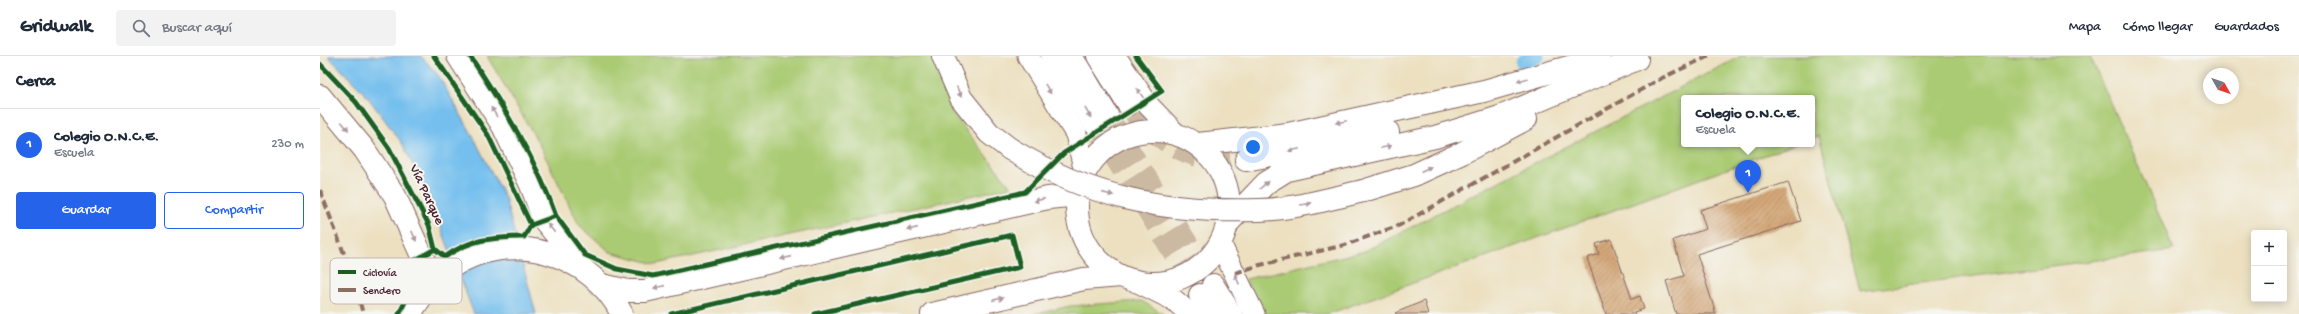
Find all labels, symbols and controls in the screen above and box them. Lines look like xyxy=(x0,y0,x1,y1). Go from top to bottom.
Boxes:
search box xyxy=(116,10,396,46)
text: Gridwalk xyxy=(20,16,92,39)
icon: search xyxy=(130,17,152,39)
text: Buscar aquí xyxy=(162,19,232,37)
text: Mapa xyxy=(2069,19,2101,36)
text: Cómo llegar xyxy=(2123,19,2192,36)
text: Guardados xyxy=(2214,19,2279,36)
north arrow xyxy=(2203,68,2239,104)
text: Cerca xyxy=(16,72,55,92)
one-way arrow xyxy=(1516,77,1528,83)
one-way arrow xyxy=(1044,84,1052,94)
one-way arrow xyxy=(956,86,962,97)
one-way arrow xyxy=(1136,88,1144,98)
popup xyxy=(1681,95,1815,147)
text: Colegio O.N.C.E. xyxy=(1695,105,1801,123)
one-way arrow xyxy=(490,107,498,117)
one-way arrow xyxy=(1084,107,1091,119)
one-way arrow xyxy=(341,120,350,131)
one-way arrow xyxy=(1335,120,1347,126)
text: Escuela xyxy=(1695,123,1736,138)
text: Colegio O.N.C.E. xyxy=(54,128,159,146)
text: 1 xyxy=(26,137,32,152)
text: 230 m xyxy=(271,137,304,152)
your location xyxy=(1243,137,1263,157)
one-way arrow xyxy=(1380,143,1392,149)
text: Escuela xyxy=(54,146,94,161)
one-way arrow xyxy=(1288,147,1300,153)
pin: 1 xyxy=(1735,160,1761,193)
street label: Vía Parque xyxy=(404,161,448,229)
one-way arrow xyxy=(1420,166,1432,172)
one-way arrow xyxy=(1259,181,1269,190)
button: Guardar xyxy=(16,192,156,229)
button: Compartir xyxy=(164,192,304,229)
one-way arrow xyxy=(1102,192,1114,198)
one-way arrow xyxy=(1033,198,1045,204)
one-way arrow xyxy=(1300,201,1312,207)
one-way arrow xyxy=(547,223,555,234)
one-way arrow xyxy=(906,227,919,233)
one-way arrow xyxy=(411,230,417,241)
map controls xyxy=(2251,230,2287,302)
button: + xyxy=(2251,230,2287,266)
one-way arrow xyxy=(779,256,792,262)
legend xyxy=(330,258,462,304)
button: − xyxy=(2251,266,2287,302)
text: Ciclovía xyxy=(363,268,397,280)
one-way arrow xyxy=(1234,272,1240,284)
one-way arrow xyxy=(653,285,665,291)
text: Sendero xyxy=(363,286,401,298)
one-way arrow xyxy=(991,295,1004,301)

